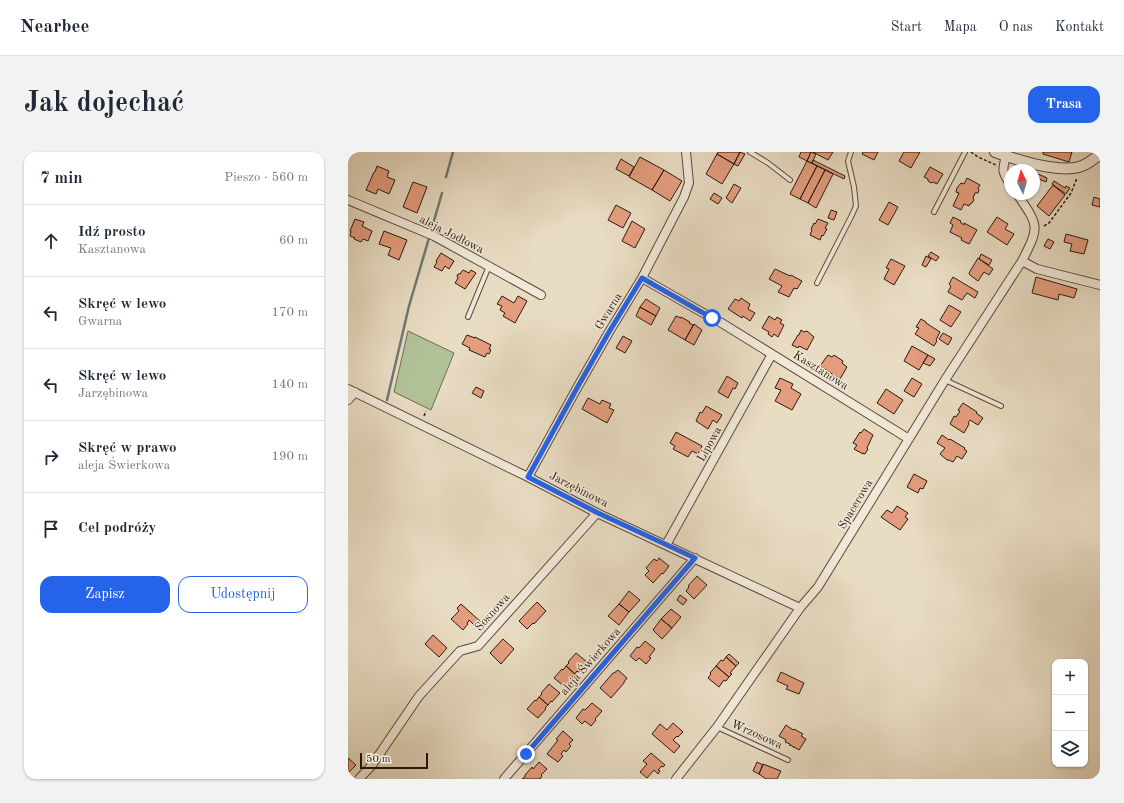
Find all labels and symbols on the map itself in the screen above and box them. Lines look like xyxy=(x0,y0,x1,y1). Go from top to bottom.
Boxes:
north arrow xyxy=(1004,164,1040,200)
street label: aleja Jodłowa xyxy=(417,214,486,256)
street label: Gwarna xyxy=(593,291,625,332)
route start xyxy=(703,309,721,327)
street label: Kasztanowa xyxy=(791,349,850,393)
street label: Lipowa xyxy=(695,425,724,464)
street label: Jarzębinowa xyxy=(547,470,610,510)
street label: Spacerowa xyxy=(836,477,875,532)
street label: Sosnowa xyxy=(473,592,513,634)
street label: aleja Świerkowa xyxy=(555,623,623,698)
street label: Wrzosowa xyxy=(729,718,784,752)
route end xyxy=(517,745,535,763)
scale bar xyxy=(360,751,428,770)

